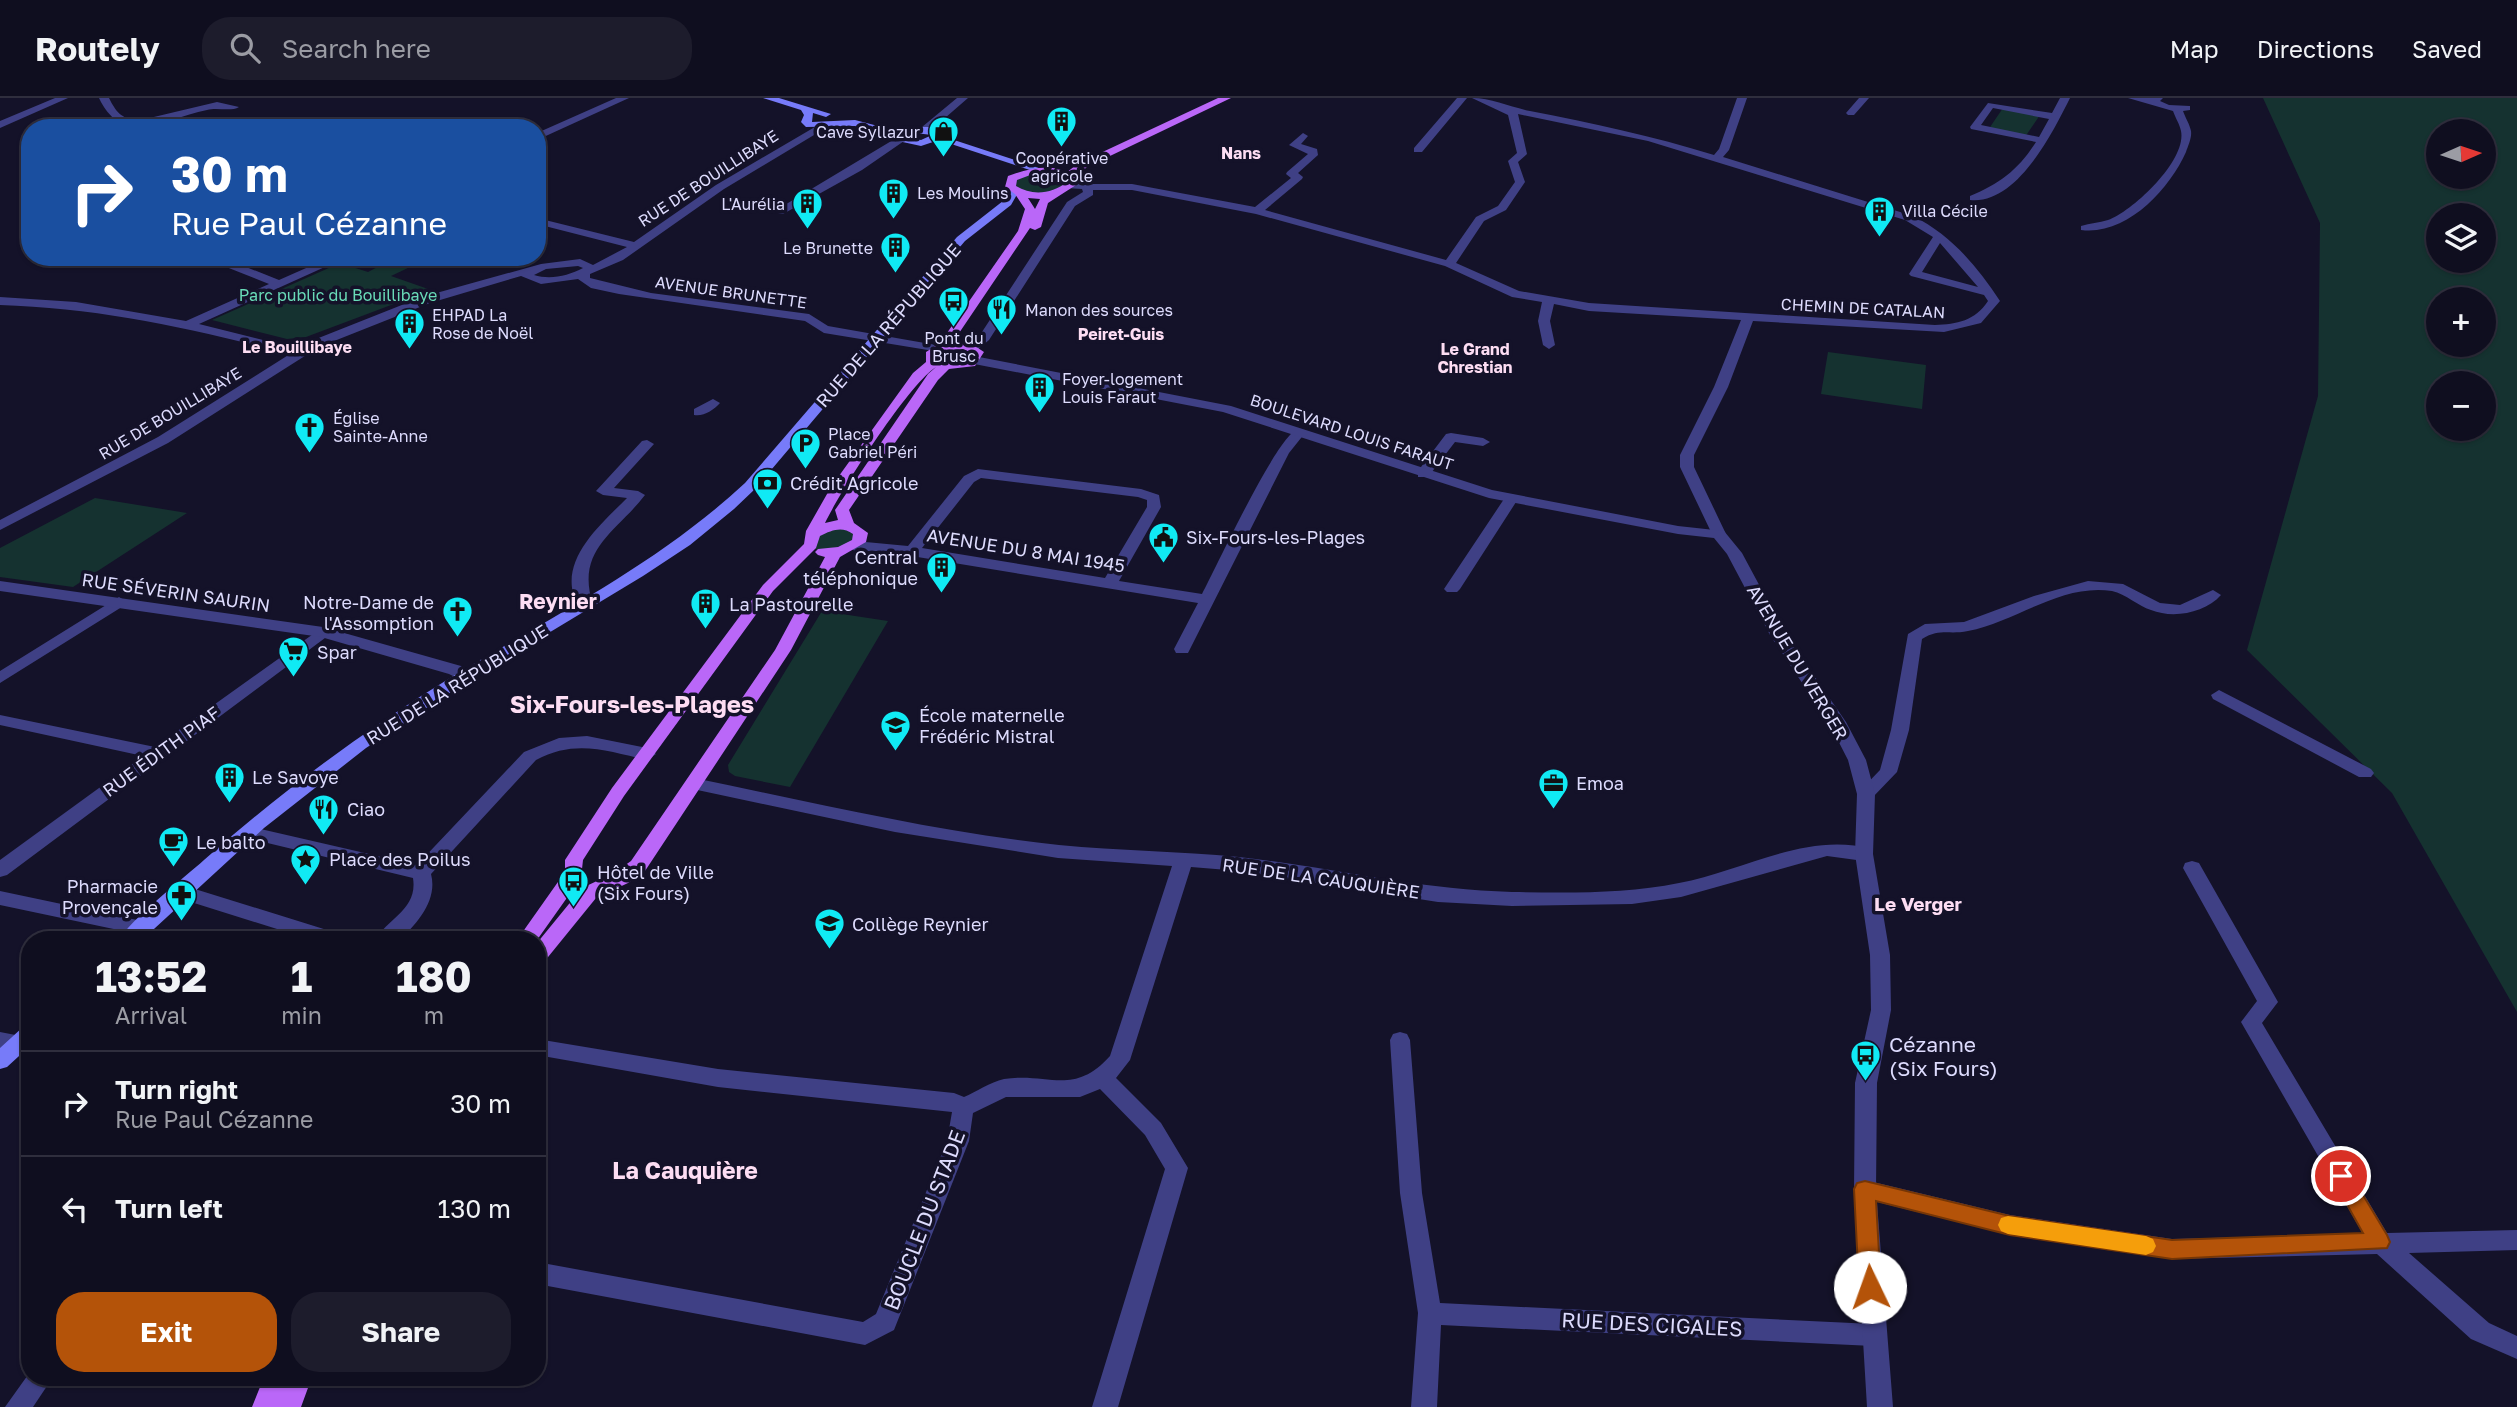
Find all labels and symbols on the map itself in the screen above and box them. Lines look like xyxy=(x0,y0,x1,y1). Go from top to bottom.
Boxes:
building icon: Coopérative agricole xyxy=(1045,104,1079,148)
shop icon: Cave Syllazur xyxy=(926,115,960,159)
north arrow xyxy=(2426,119,2496,189)
place label: Cave Syllazur xyxy=(816,122,920,142)
street label: RUE DE BOUILLIBAYE xyxy=(634,125,782,231)
district label: Nans xyxy=(1221,143,1261,163)
place label: Coopérative agricole xyxy=(1016,148,1108,186)
building icon: Les Moulins xyxy=(877,176,911,220)
place label: Les Moulins xyxy=(917,183,1009,203)
building icon: L'Aurélia xyxy=(791,187,825,231)
place label: L'Aurélia xyxy=(721,194,785,214)
building icon: Villa Cécile xyxy=(1862,194,1896,238)
place label: Villa Cécile xyxy=(1902,201,1988,221)
building icon: Le Brunette xyxy=(879,231,913,275)
place label: Le Brunette xyxy=(783,238,873,258)
street label: RUE DE LA RÉPUBLIQUE xyxy=(811,239,965,411)
street label: AVENUE BRUNETTE xyxy=(654,271,808,313)
bus stop icon: Pont du Brusc xyxy=(937,284,971,328)
park label: Parc public du Bouillibaye xyxy=(239,285,437,305)
restaurant icon: Manon des sources xyxy=(985,293,1019,337)
street label: CHEMIN DE CATALAN xyxy=(1780,294,1946,322)
place label: Manon des sources xyxy=(1025,300,1173,320)
place label: EHPAD La Rose de Noël xyxy=(432,305,533,343)
building icon: EHPAD La Rose de Noël xyxy=(392,307,426,351)
district label: Peiret-Guis xyxy=(1078,324,1164,344)
place label: Pont du Brusc xyxy=(924,328,984,366)
district label: Le Bouillibaye xyxy=(242,337,352,357)
district label: Le Grand Chrestian xyxy=(1437,339,1513,377)
street label: RUE DE BOUILLIBAYE xyxy=(95,362,245,464)
place label: Foyer-logement Louis Faraut xyxy=(1062,369,1183,407)
building icon: Foyer-logement Louis Faraut xyxy=(1022,371,1056,415)
street label: BOULEVARD LOUIS FARAUT xyxy=(1248,390,1456,474)
place label: Église Sainte-Anne xyxy=(333,408,428,446)
church icon: Église Sainte-Anne xyxy=(293,410,327,454)
place label: Place Gabriel Péri xyxy=(828,424,917,462)
parking icon: Place Gabriel Péri xyxy=(788,426,822,470)
bank icon: Crédit Agricole xyxy=(750,466,784,510)
place label: Crédit Agricole xyxy=(790,472,919,494)
public building icon: Six-Fours-les-Plages xyxy=(1146,520,1180,564)
street label: AVENUE DU 8 MAI 1945 xyxy=(925,523,1127,577)
place label: Six-Fours-les-Plages xyxy=(1186,526,1365,548)
place label: Central téléphonique xyxy=(803,546,918,589)
building icon: Central téléphonique xyxy=(924,550,958,594)
street label: RUE SÉVERIN SAURIN xyxy=(80,568,272,616)
street label: AVENUE DU VERGER xyxy=(1743,580,1853,744)
building icon: La Pastourelle xyxy=(689,587,723,631)
district label: Reynier xyxy=(519,588,597,614)
place label: Notre-Dame de l'Assomption xyxy=(303,591,434,634)
place label: La Pastourelle xyxy=(729,593,853,615)
church icon: Notre-Dame de l'Assomption xyxy=(440,595,474,639)
street label: RUE DE LA RÉPUBLIQUE xyxy=(362,619,552,749)
supermarket icon: Spar xyxy=(277,635,311,679)
place label: Spar xyxy=(317,641,357,663)
district label: Six-Fours-les-Plages xyxy=(510,689,754,718)
street label: RUE ÉDITH PIAF xyxy=(98,701,224,801)
place label: École maternelle Frédéric Mistral xyxy=(919,704,1065,747)
school or university icon: École maternelle Frédéric Mistral xyxy=(879,708,913,752)
building icon: Le Savoye xyxy=(212,760,246,804)
place label: Le Savoye xyxy=(252,766,339,788)
office icon: Emoa xyxy=(1536,766,1570,810)
place label: Emoa xyxy=(1576,772,1624,794)
restaurant icon: Ciao xyxy=(307,792,341,836)
place label: Ciao xyxy=(347,798,385,820)
cafe icon: Le balto xyxy=(156,825,190,869)
place label: Le balto xyxy=(196,831,266,853)
place icon: Place des Poilus xyxy=(289,842,323,886)
place label: Place des Poilus xyxy=(329,848,470,870)
street label: RUE DE LA CAUQUIÈRE xyxy=(1221,853,1421,903)
place label: Hôtel de Ville (Six Fours) xyxy=(597,861,714,904)
bus stop icon: Hôtel de Ville (Six Fours) xyxy=(557,865,591,909)
place label: Pharmacie Provençale xyxy=(62,875,158,918)
pharmacy icon: Pharmacie Provençale xyxy=(164,879,198,923)
district label: Le Verger xyxy=(1874,892,1962,915)
school or university icon: Collège Reynier xyxy=(812,907,846,951)
place label: Collège Reynier xyxy=(852,913,988,935)
place label: Cézanne (Six Fours) xyxy=(1889,1031,1998,1081)
bus stop icon: Cézanne (Six Fours) xyxy=(1849,1039,1883,1083)
street label: BOUCLE DU STADE xyxy=(878,1126,970,1314)
pin xyxy=(2311,1146,2371,1206)
district label: La Cauquière xyxy=(612,1156,758,1184)
position arrow xyxy=(1833,1250,1907,1324)
street label: RUE DES CIGALES xyxy=(1561,1306,1743,1342)

